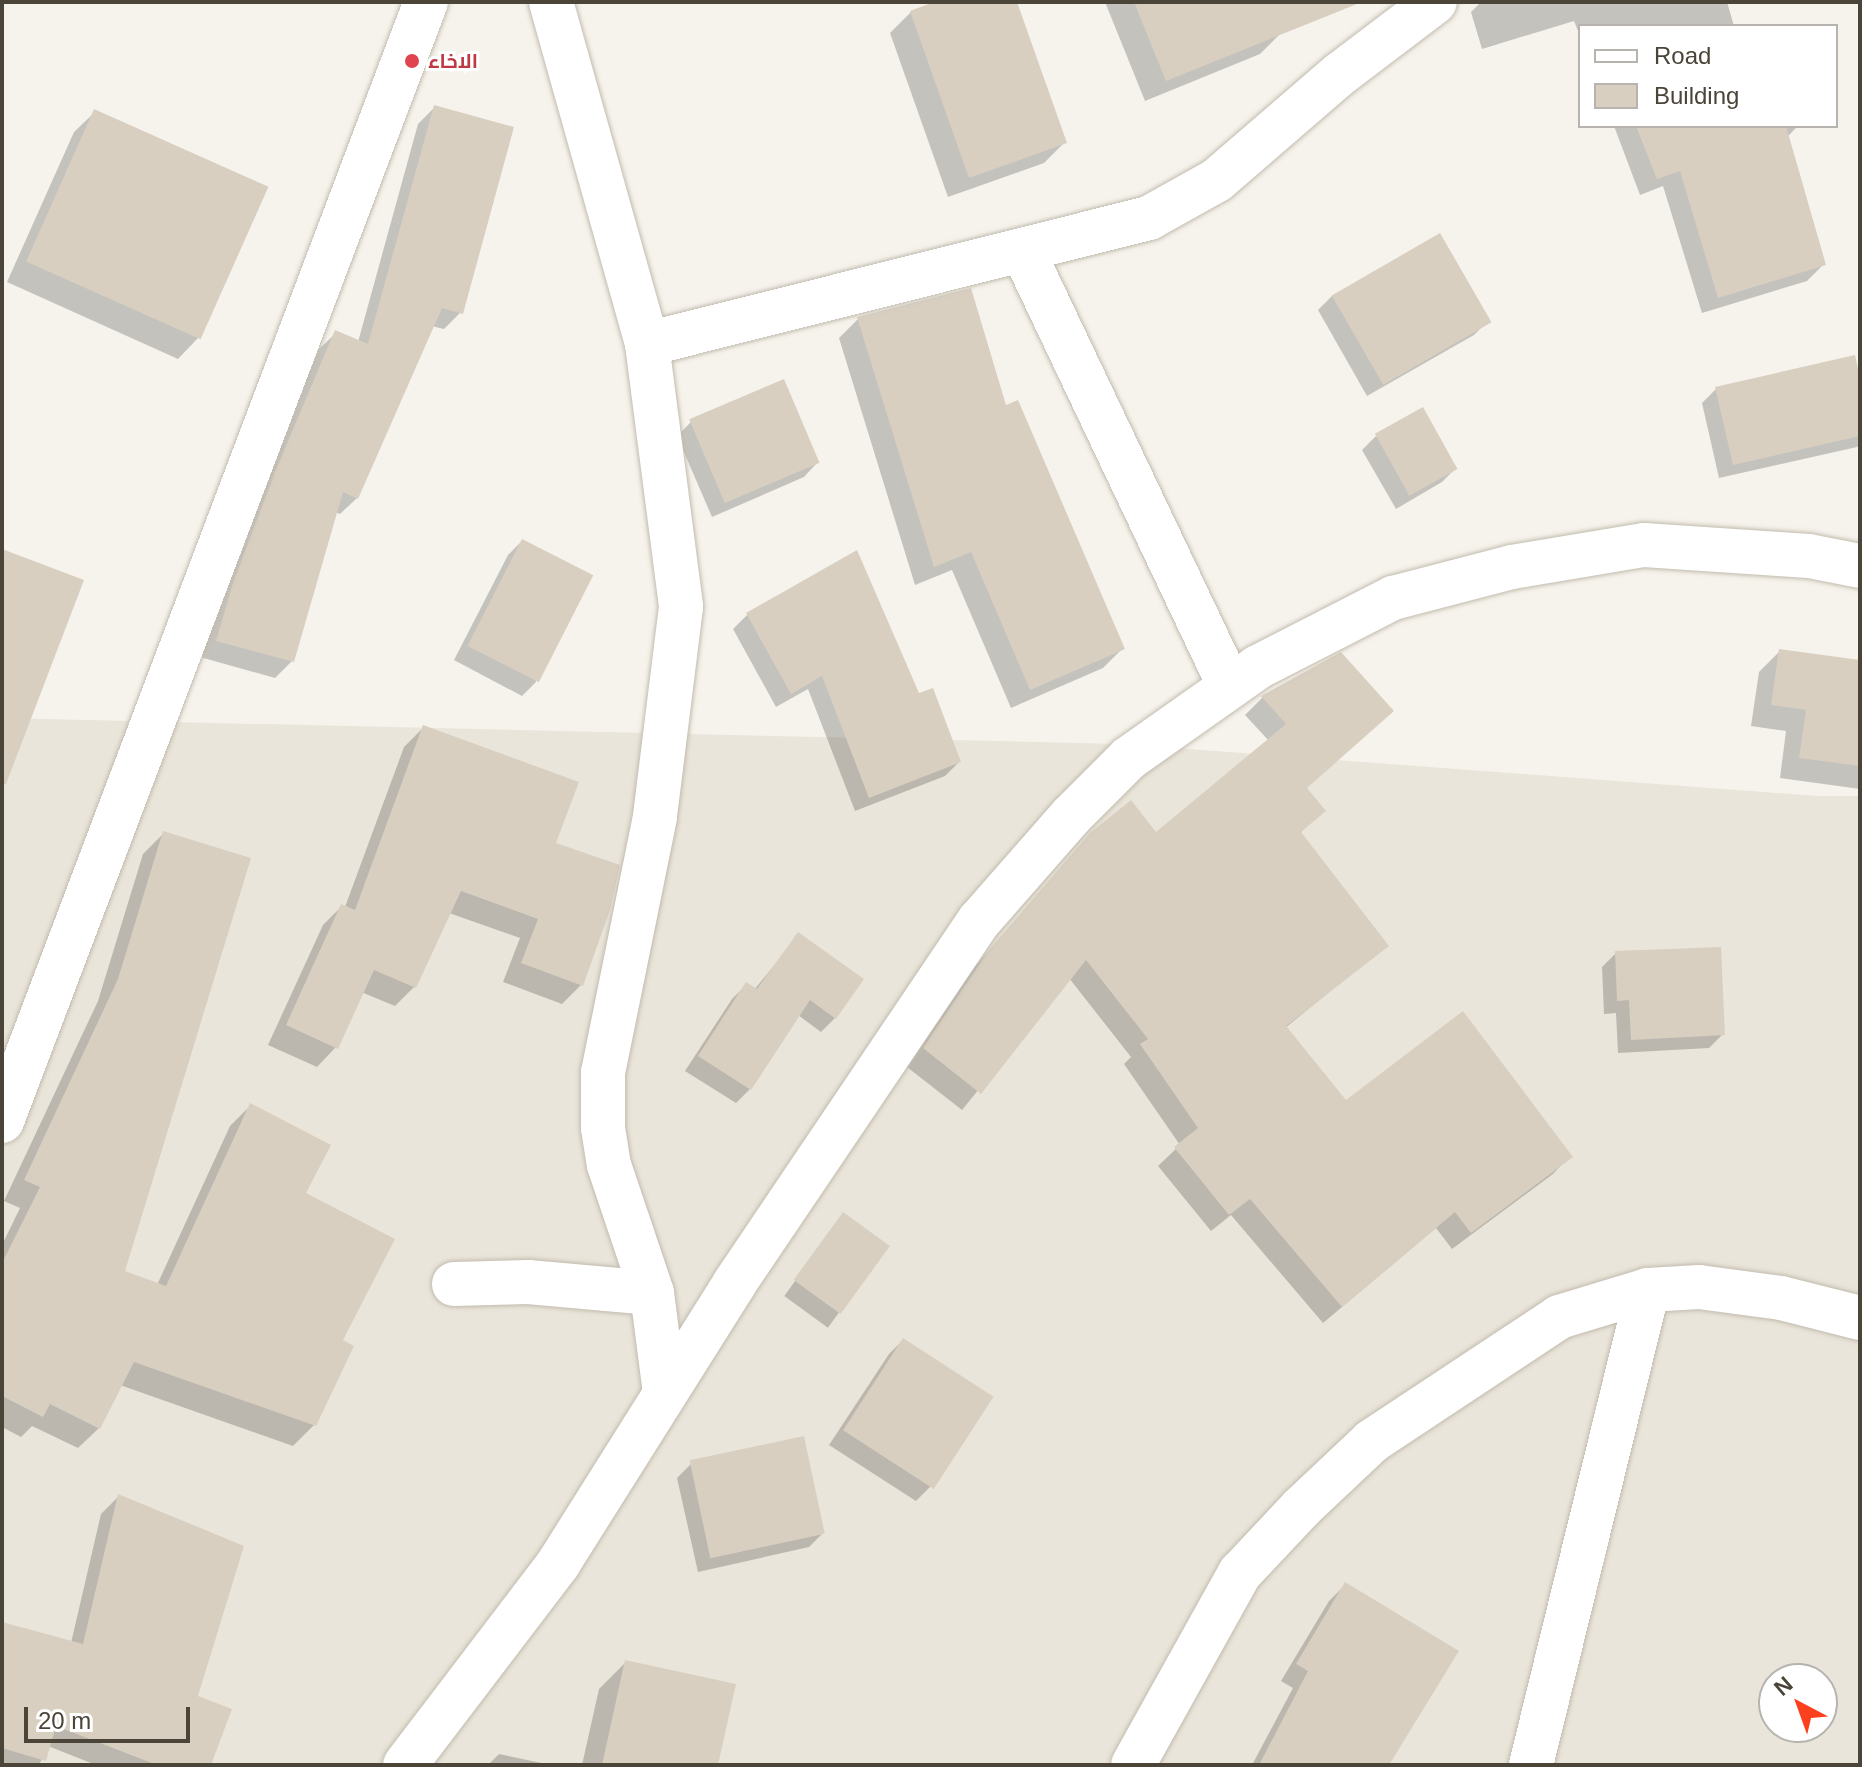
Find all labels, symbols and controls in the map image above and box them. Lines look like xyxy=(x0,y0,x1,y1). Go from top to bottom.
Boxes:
legend xyxy=(1578,24,1838,128)
text: Road xyxy=(1654,42,1711,69)
place label: الاخاء xyxy=(428,49,478,73)
marker: الاخاء xyxy=(403,52,421,70)
text: Building xyxy=(1654,82,1739,109)
north arrow xyxy=(1758,1663,1838,1743)
text: N xyxy=(1769,1671,1797,1701)
scale bar xyxy=(28,1691,194,1741)
text: 20 m xyxy=(38,1707,91,1734)

